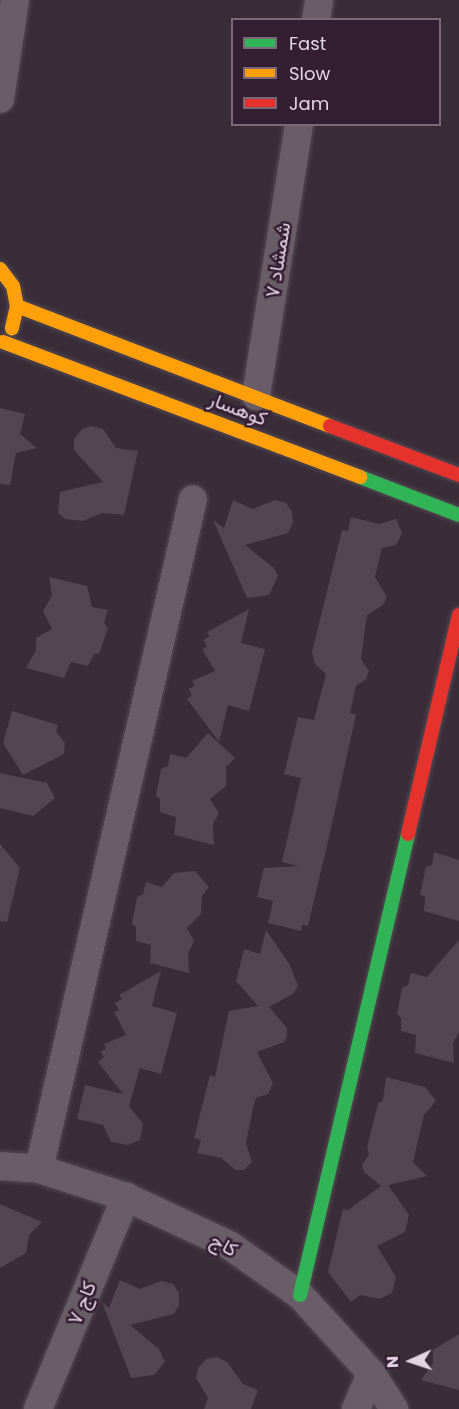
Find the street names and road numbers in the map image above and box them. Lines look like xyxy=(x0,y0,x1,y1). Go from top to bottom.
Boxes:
street label: شمشاد ۷ xyxy=(260,221,296,299)
street label: کوهسار xyxy=(205,387,271,431)
street label: کاج xyxy=(206,1228,242,1262)
street label: کاج ۷ xyxy=(63,1278,101,1328)

